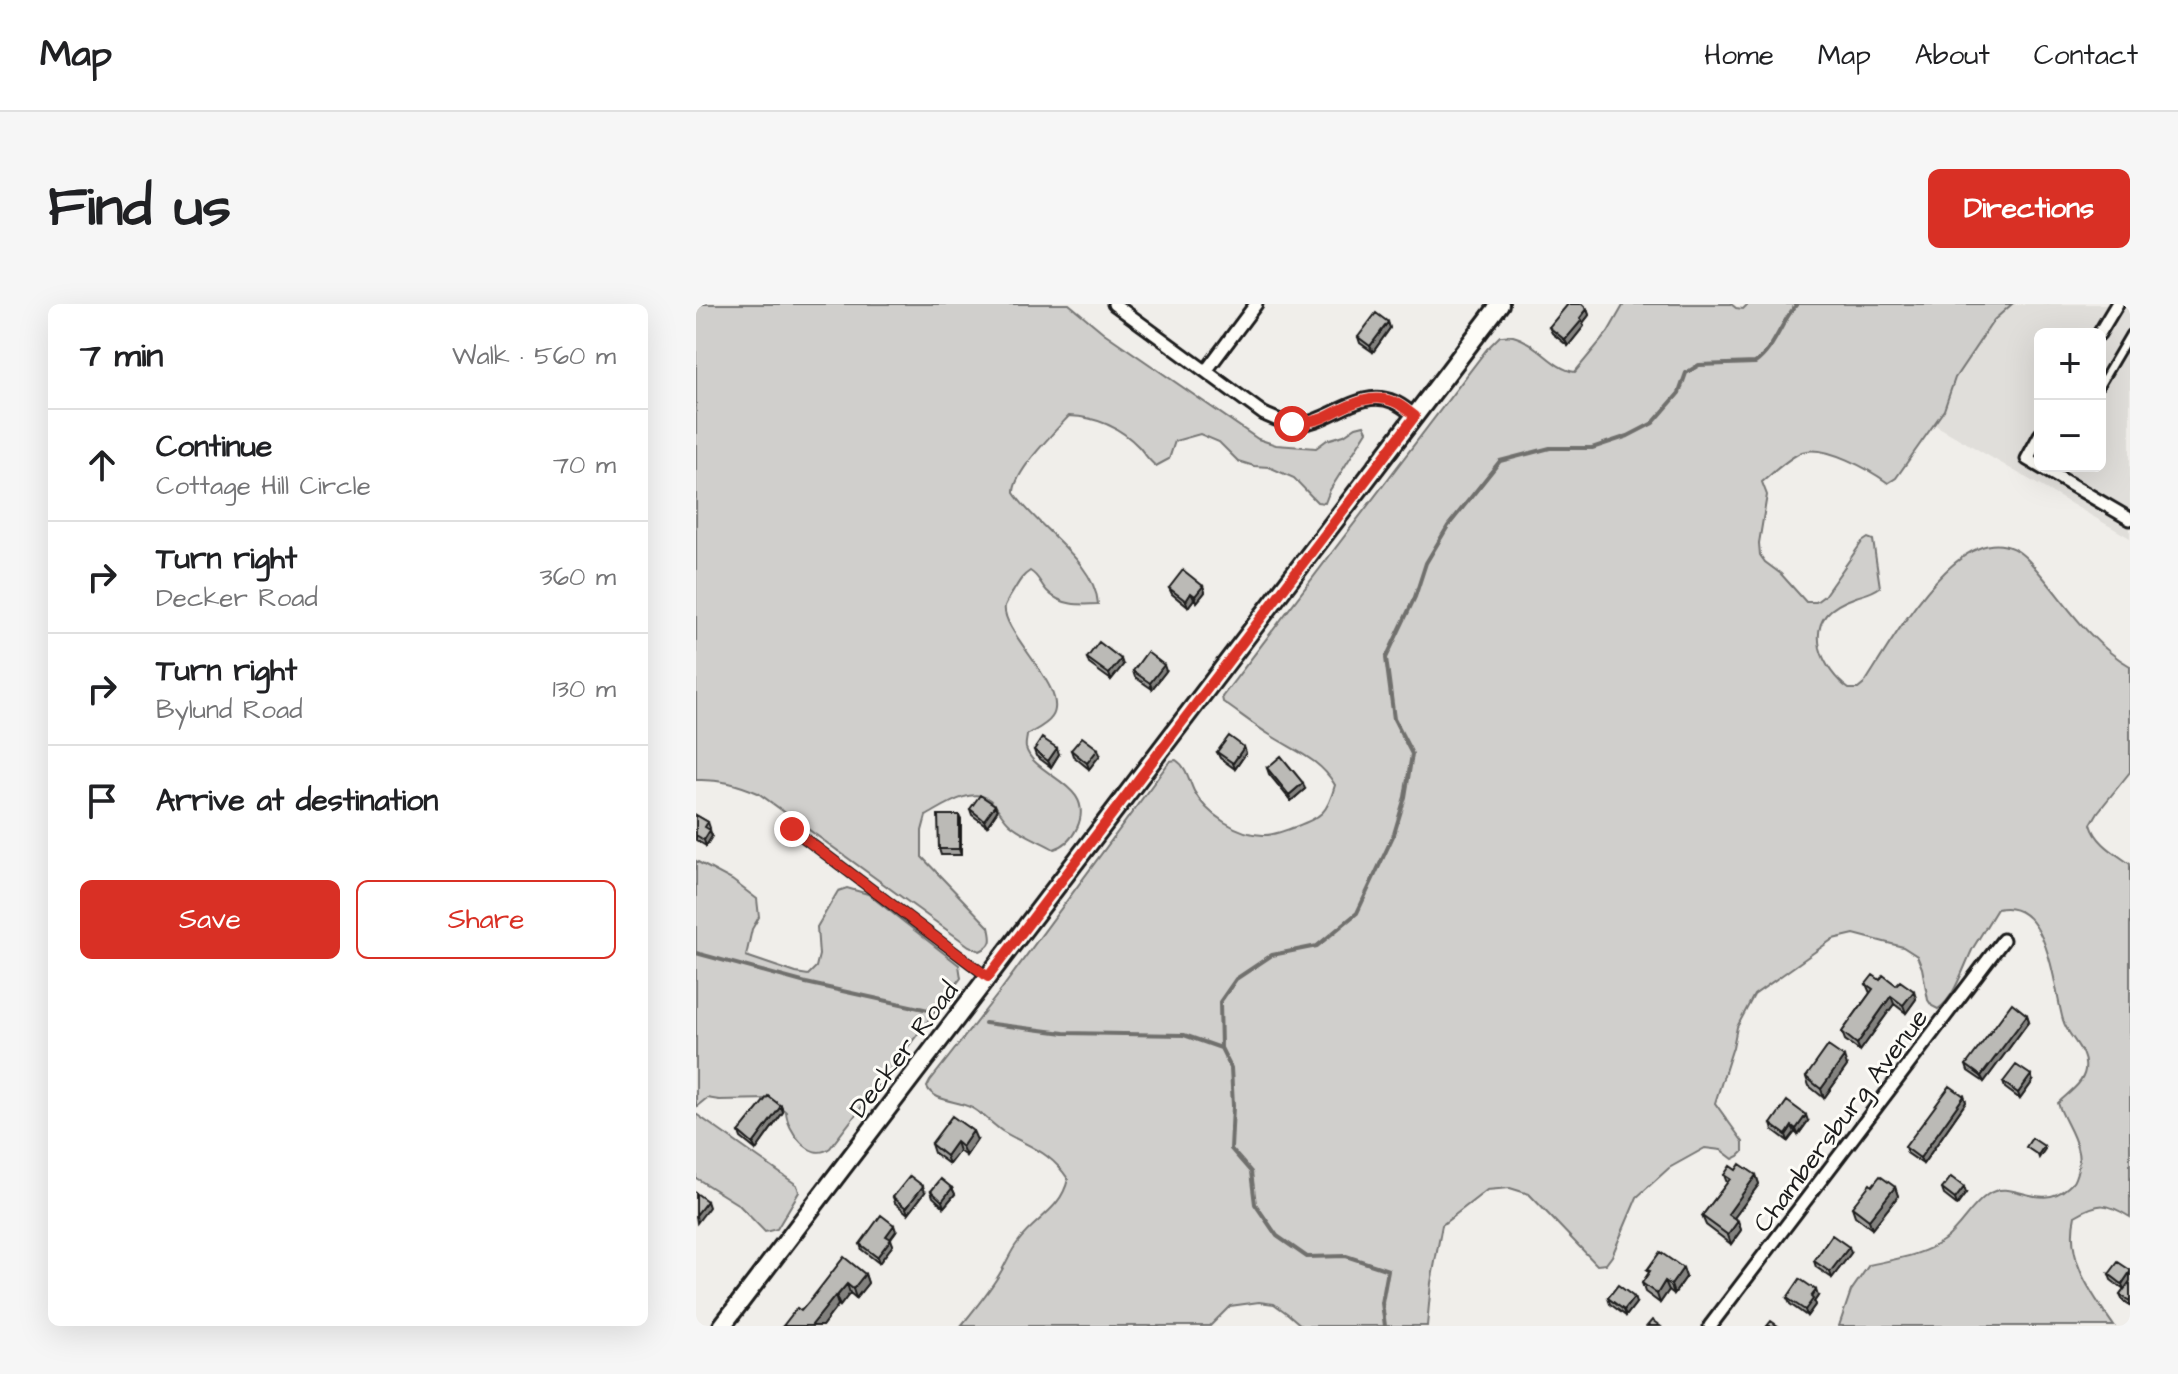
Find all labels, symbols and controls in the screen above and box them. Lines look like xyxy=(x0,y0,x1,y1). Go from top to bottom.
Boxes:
text: Map xyxy=(40,29,112,81)
text: Home xyxy=(1704,36,1774,75)
text: Map xyxy=(1818,36,1871,75)
text: About xyxy=(1915,36,1990,75)
text: Contact xyxy=(2034,36,2138,75)
text: Find us xyxy=(48,169,231,247)
button: Directions xyxy=(1928,169,2130,248)
map controls xyxy=(2034,328,2106,472)
button: + xyxy=(2034,328,2106,400)
text: 7 min xyxy=(80,332,163,380)
text: Walk · 560 m xyxy=(452,338,616,374)
button: − xyxy=(2034,400,2106,472)
route start xyxy=(1274,406,1310,442)
text: Continue xyxy=(156,426,272,468)
icon: ahead xyxy=(80,443,124,487)
text: 70 m xyxy=(553,447,616,483)
text: Cottage Hill Circle xyxy=(156,468,371,504)
text: Turn right xyxy=(156,538,297,580)
icon: right xyxy=(80,555,124,599)
text: 360 m xyxy=(539,559,616,595)
text: Decker Road xyxy=(156,580,318,616)
text: Turn right xyxy=(156,650,297,692)
icon: right xyxy=(80,667,124,711)
text: 130 m xyxy=(552,671,616,707)
text: Bylund Road xyxy=(156,692,303,728)
icon: arrive xyxy=(80,779,124,823)
text: Arrive at destination xyxy=(156,780,438,822)
route end xyxy=(774,811,810,847)
button: Save xyxy=(80,880,340,959)
button: Share xyxy=(356,880,616,959)
street label: Decker Road xyxy=(841,974,967,1125)
street label: Chambersburg Avenue xyxy=(1745,1001,1938,1241)

